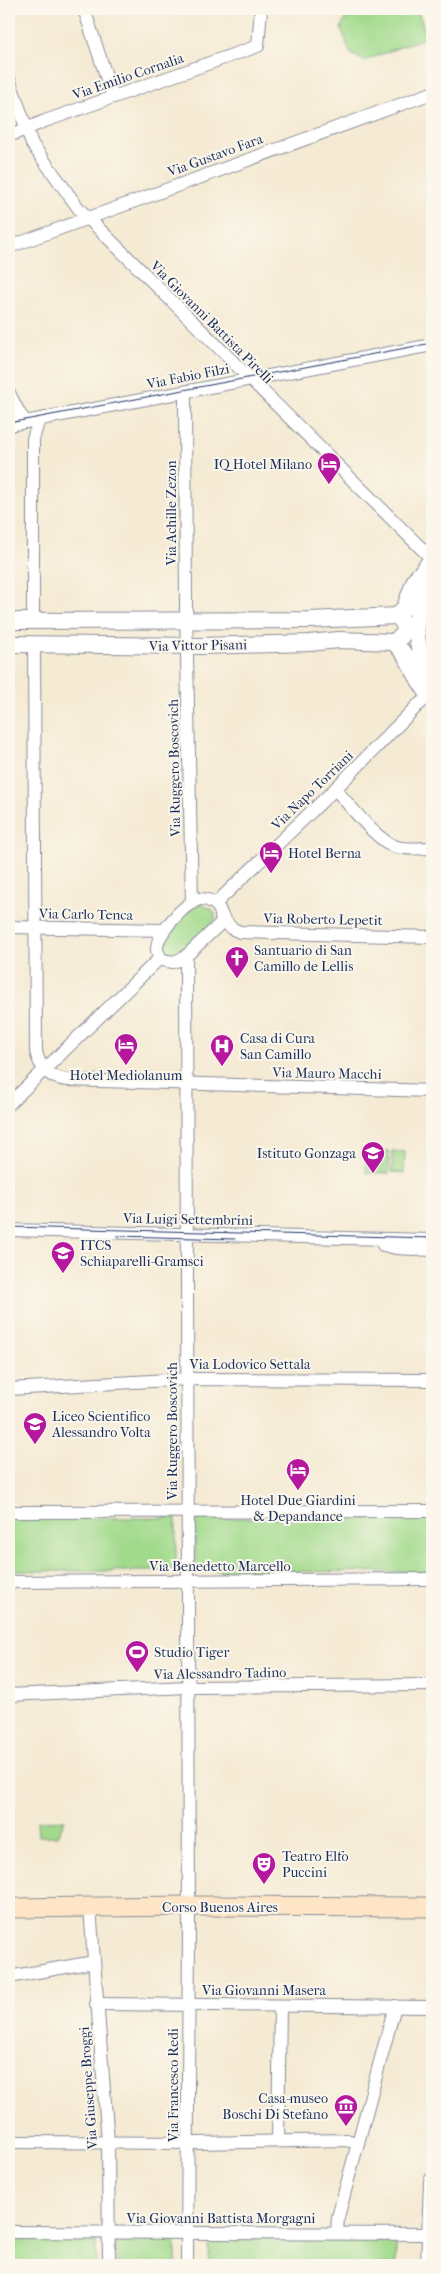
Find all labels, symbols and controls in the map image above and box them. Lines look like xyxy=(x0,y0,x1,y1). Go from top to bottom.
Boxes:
street label: Via Emilio Cornalia xyxy=(69,49,186,104)
street label: Via Gustavo Fara xyxy=(164,130,266,181)
street label: Via Giovanni Battista Pirelli xyxy=(146,257,277,387)
street label: Via Fabio Filzi xyxy=(144,360,231,393)
hotel icon: IQ Hotel Milano xyxy=(316,451,342,485)
place label: IQ Hotel Milano xyxy=(214,456,312,473)
street label: Via Achille Zezon xyxy=(163,460,180,567)
street label: Via Vittor Pisani xyxy=(148,636,247,655)
street label: Via Ruggero Boscovich xyxy=(165,699,184,838)
street label: Via Napo Torriani xyxy=(267,747,357,834)
hotel icon: Hotel Berna xyxy=(258,840,284,874)
place label: Hotel Berna xyxy=(288,845,362,862)
street label: Via Carlo Tenca xyxy=(38,905,134,924)
street label: Via Roberto Lepetit xyxy=(262,910,383,929)
place label: Santuario di San Camillo de Lellis xyxy=(254,942,353,975)
church icon: Santuario di San Camillo de Lellis xyxy=(224,945,250,979)
place label: Casa di Cura San Camillo xyxy=(240,1030,316,1063)
hotel icon: Hotel Mediolanum xyxy=(113,1032,139,1066)
hospital icon: Casa di Cura San Camillo xyxy=(209,1033,235,1067)
street label: Via Mauro Macchi xyxy=(271,1064,382,1083)
place label: Hotel Mediolanum xyxy=(70,1067,183,1084)
school or university icon: Istituto Gonzaga xyxy=(360,1140,386,1174)
place label: Istituto Gonzaga xyxy=(257,1145,357,1162)
street label: Via Luigi Settembrini xyxy=(122,1210,253,1229)
place label: ITCS Schiaparelli-Gramsci xyxy=(80,1237,204,1270)
school or university icon: ITCS Schiaparelli-Gramsci xyxy=(50,1240,76,1274)
street label: Via Lodovico Settala xyxy=(188,1356,311,1373)
street label: Via Ruggero Boscovich xyxy=(164,1362,181,1501)
place label: Liceo Scientifico Alessandro Volta xyxy=(51,1408,151,1441)
school or university icon: Liceo Scientifico Alessandro Volta xyxy=(22,1411,48,1445)
hotel icon: Hotel Due Giardini & Depandance xyxy=(285,1457,311,1491)
place label: Hotel Due Giardini & Depandance xyxy=(240,1492,356,1525)
street label: Via Benedetto Marcello xyxy=(148,1558,291,1575)
sports icon: Studio Tiger xyxy=(124,1639,150,1673)
place label: Studio Tiger xyxy=(154,1644,230,1661)
street label: Via Alessandro Tadino xyxy=(153,1664,286,1683)
place label: Teatro Elfo Puccini xyxy=(282,1848,349,1881)
theatre icon: Teatro Elfo Puccini xyxy=(251,1851,277,1885)
street label: Corso Buenos Aires xyxy=(162,1899,278,1916)
street label: Via Giovanni Masera xyxy=(201,1982,327,1999)
street label: Via Giuseppe Broggi xyxy=(76,2026,101,2151)
street label: Via Francesco Redi xyxy=(165,2028,182,2143)
place label: Casa-museo Boschi Di Stefano xyxy=(222,2090,328,2123)
museum icon: Casa-museo Boschi Di Stefano xyxy=(333,2093,359,2127)
street label: Via Giovanni Battista Morgagni xyxy=(126,2210,315,2227)

